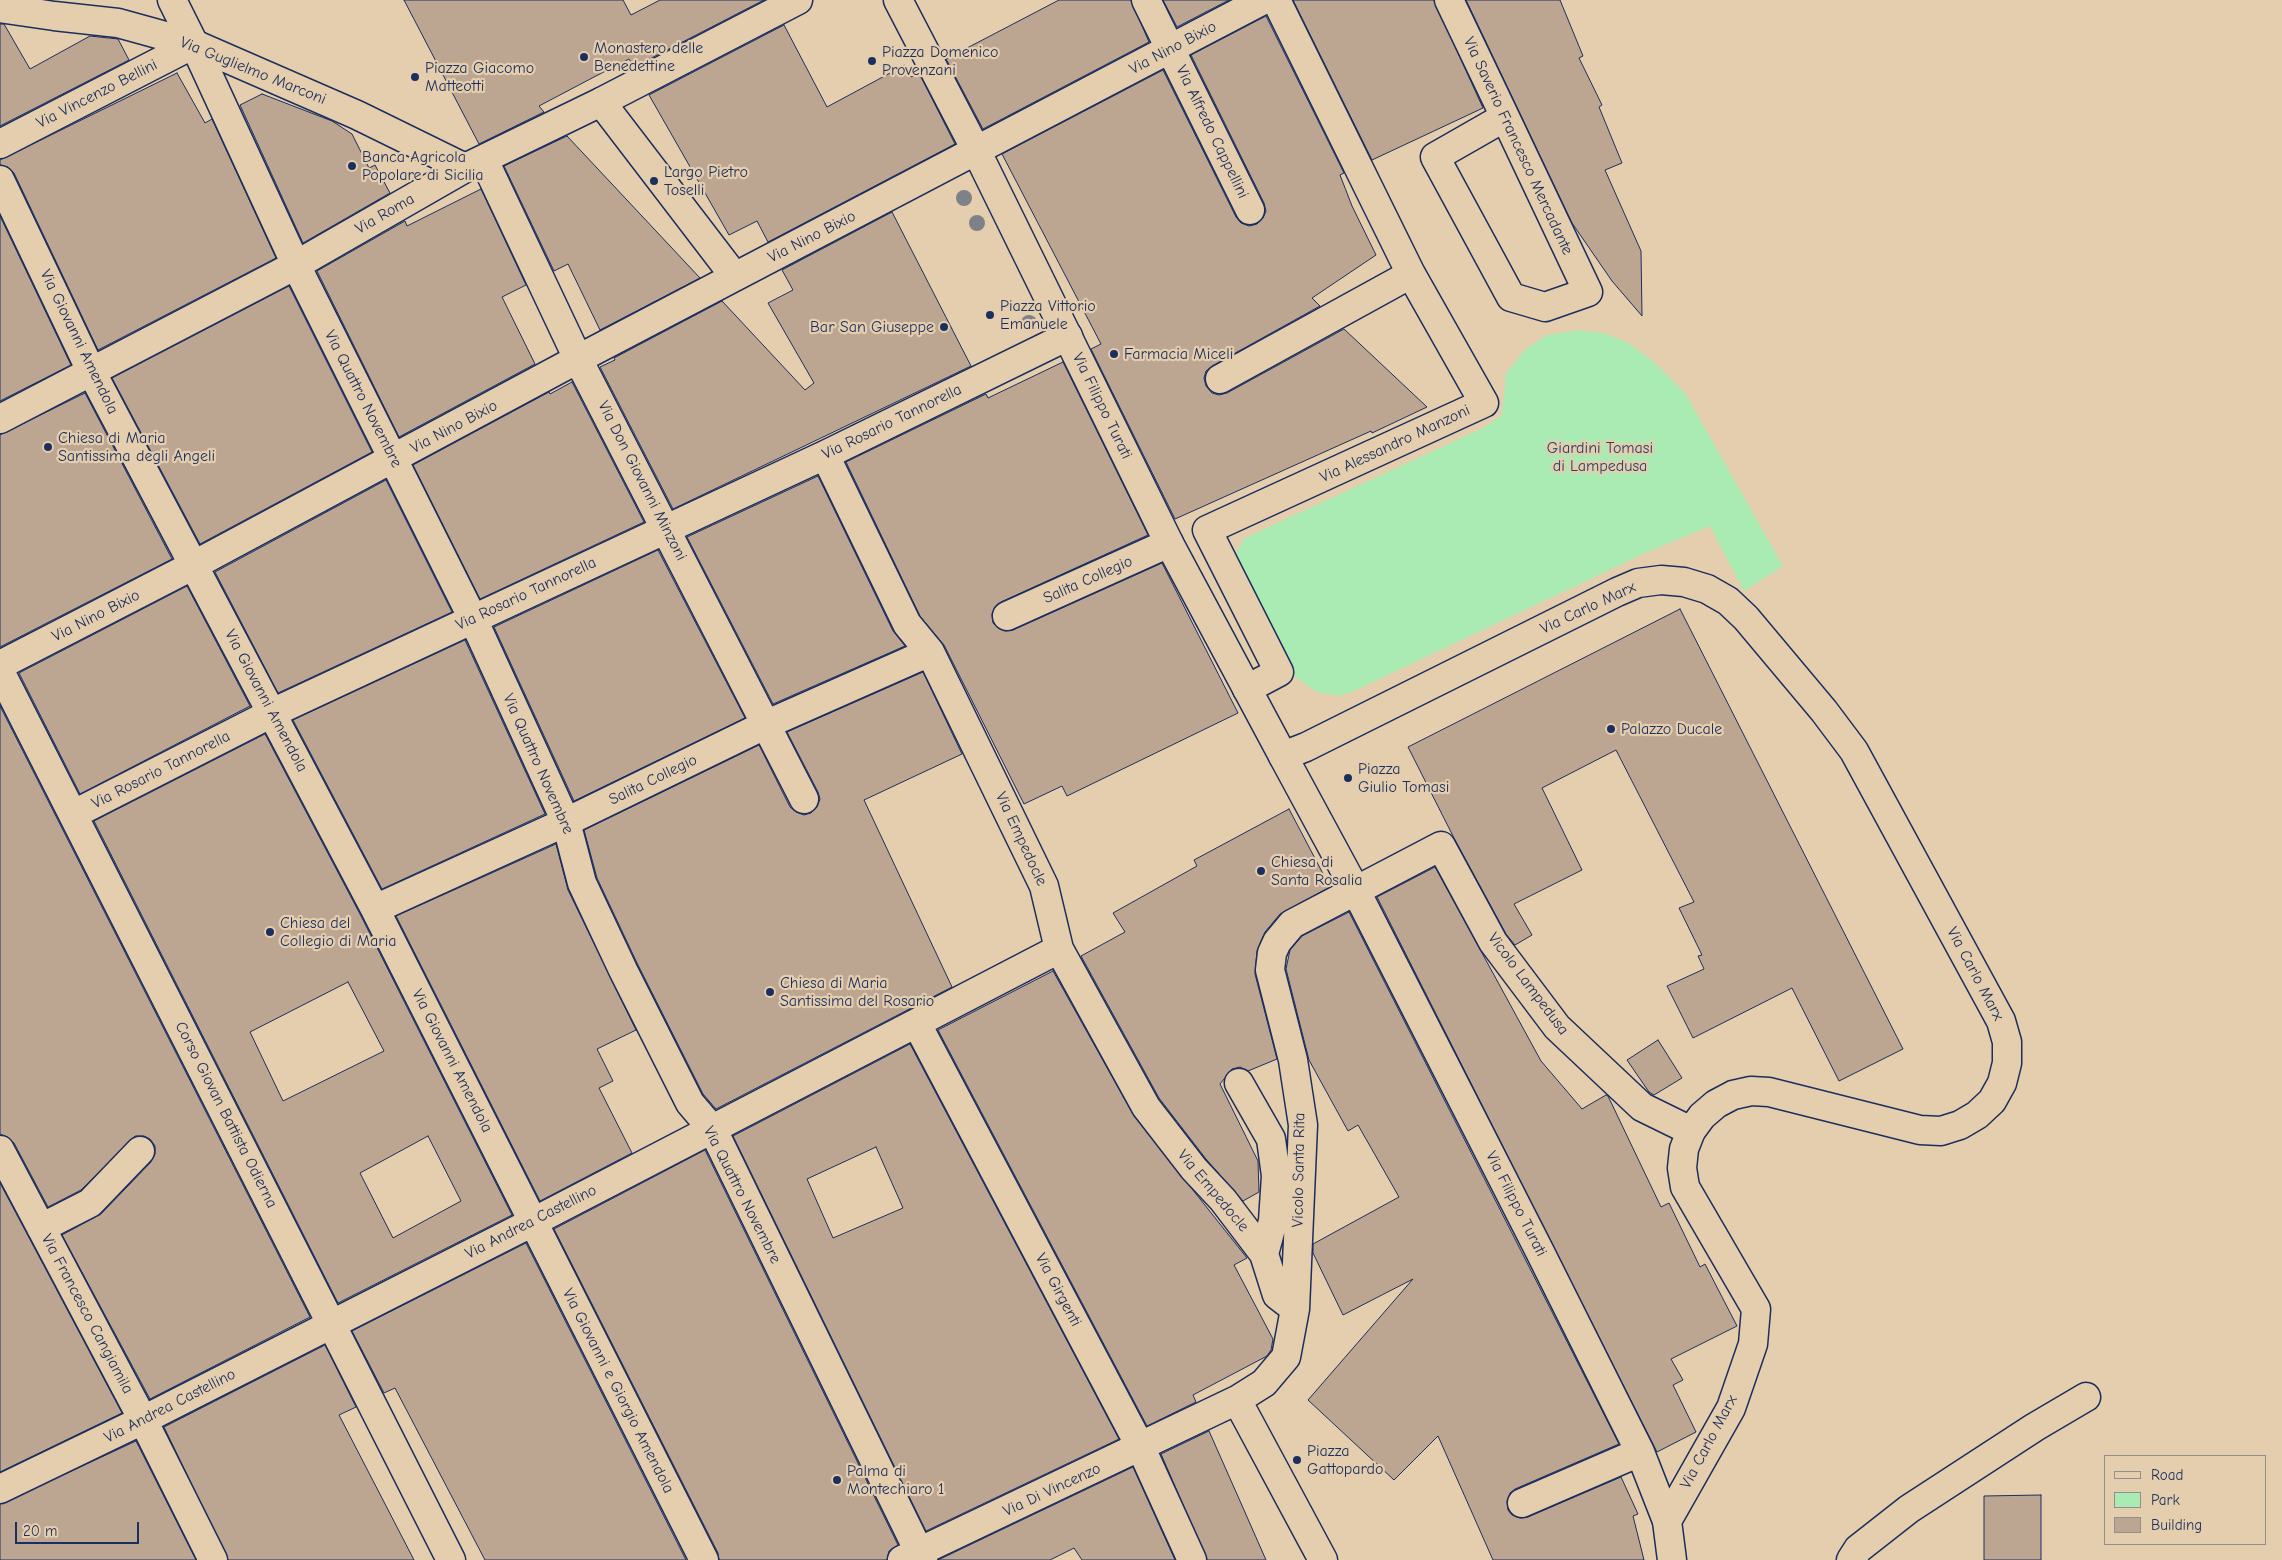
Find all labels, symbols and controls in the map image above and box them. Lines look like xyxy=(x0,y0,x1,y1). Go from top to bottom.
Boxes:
street label: Via Nino Bixio xyxy=(1126,17,1220,79)
street label: Via Guglielmo Marconi xyxy=(177,33,329,109)
street label: Via Saverio Francesco Mercadante xyxy=(1459,34,1577,258)
place label: Monastero delle Benedettine xyxy=(594,38,703,76)
place label: Piazza Domenico Provenzani xyxy=(882,42,998,80)
marker: Monastero delle Benedettine xyxy=(578,51,590,63)
street label: Via Vincenzo Bellini xyxy=(33,55,161,133)
marker: Piazza Domenico Provenzani xyxy=(866,55,878,67)
place label: Piazza Giacomo Matteotti xyxy=(425,58,534,96)
street label: Via Alfredo Cappellini xyxy=(1171,62,1253,202)
marker: Piazza Giacomo Matteotti xyxy=(409,71,421,83)
place label: Banca Agricola Popolare di Sicilia xyxy=(362,147,484,185)
marker: Banca Agricola Popolare di Sicilia xyxy=(346,160,358,172)
place label: Largo Pietro Toselli xyxy=(664,162,748,200)
marker: Largo Pietro Toselli xyxy=(648,175,660,187)
street label: Via Roma xyxy=(352,189,418,239)
street label: Via Nino Bixio xyxy=(765,207,859,267)
street label: Via Giovanni Amendola xyxy=(36,267,122,417)
place label: Piazza Vittorio Emanuele xyxy=(1000,296,1096,334)
marker: Piazza Vittorio Emanuele xyxy=(984,309,996,321)
place label: Bar San Giuseppe xyxy=(810,317,934,337)
marker: Bar San Giuseppe xyxy=(938,321,950,333)
street label: Via Quattro Novembre xyxy=(320,327,406,471)
place label: Farmacia Miceli xyxy=(1124,344,1233,364)
marker: Farmacia Miceli xyxy=(1108,348,1120,360)
street label: Via Filippo Turati xyxy=(1068,350,1136,462)
street label: Via Rosario Tannorella xyxy=(819,380,965,464)
street label: Via Nino Bixio xyxy=(407,396,501,458)
street label: Via Don Giovanni Minzoni xyxy=(593,398,691,564)
street label: Via Alessandro Manzoni xyxy=(1317,401,1473,487)
place label: Chiesa di Maria Santissima degli Angeli xyxy=(58,428,215,466)
park label: Giardini Tomasi di Lampedusa xyxy=(1547,438,1653,476)
marker: Chiesa di Maria Santissima degli Angeli xyxy=(42,441,54,453)
street label: Salita Collegio xyxy=(1040,552,1136,608)
street label: Via Rosario Tannorella xyxy=(453,553,599,635)
street label: Via Carlo Marx xyxy=(1537,578,1639,638)
street label: Via Nino Bixio xyxy=(49,586,143,646)
street label: Via Giovanni Amendola xyxy=(220,626,312,776)
street label: Via Quattro Novembre xyxy=(498,691,578,837)
place label: Palazzo Ducale xyxy=(1621,719,1722,739)
marker: Palazzo Ducale xyxy=(1605,723,1617,735)
street label: Via Rosario Tannorella xyxy=(89,727,233,813)
street label: Salita Collegio xyxy=(606,750,700,810)
place label: Piazza Giulio Tomasi xyxy=(1358,759,1449,797)
marker: Piazza Giulio Tomasi xyxy=(1342,772,1354,784)
street label: Via Empedocle xyxy=(991,789,1051,889)
place label: Chiesa di Santa Rosalia xyxy=(1271,852,1363,890)
marker: Chiesa di Santa Rosalia xyxy=(1255,865,1267,877)
place label: Chiesa del Collegio di Maria xyxy=(280,913,397,951)
street label: Via Carlo Marx xyxy=(1942,924,2008,1024)
marker: Chiesa del Collegio di Maria xyxy=(264,926,276,938)
street label: Vicolo Lampedusa xyxy=(1483,929,1573,1039)
place label: Chiesa di Maria Santissima del Rosario xyxy=(780,973,934,1011)
street label: Via Giovanni Amendola xyxy=(407,986,497,1136)
marker: Chiesa di Maria Santissima del Rosario xyxy=(764,986,776,998)
street label: Corso Giovan Battista Odierna xyxy=(171,1019,281,1211)
street label: Vicolo Santa Rita xyxy=(1288,1112,1310,1228)
street label: Via Quattro Novembre xyxy=(699,1123,785,1267)
street label: Via Empedocle xyxy=(1173,1146,1253,1236)
street label: Via Filippo Turati xyxy=(1481,1148,1551,1260)
street label: Via Andrea Castellino xyxy=(462,1181,600,1263)
street label: Via Francesco Cangiamila xyxy=(37,1231,137,1397)
street label: Via Girgenti xyxy=(1031,1250,1085,1330)
street label: Via Giovanni e Giorgio Amendola xyxy=(558,1285,678,1497)
street label: Via Andrea Castellino xyxy=(101,1365,239,1447)
street label: Via Carlo Marx xyxy=(1676,1392,1742,1492)
place label: Piazza Gattopardo xyxy=(1307,1441,1383,1479)
marker: Piazza Gattopardo xyxy=(1291,1454,1303,1466)
legend xyxy=(2104,1455,2267,1545)
street label: Via Di Vincenzo xyxy=(1000,1459,1104,1521)
place label: Palma di Montechiaro 1 xyxy=(847,1461,944,1499)
text: Road xyxy=(2151,1466,2183,1484)
marker: Palma di Montechiaro 1 xyxy=(831,1474,843,1486)
text: Park xyxy=(2151,1491,2180,1509)
scale bar xyxy=(18,1512,141,1544)
text: Building xyxy=(2151,1516,2202,1534)
text: 20 m xyxy=(23,1522,57,1540)

